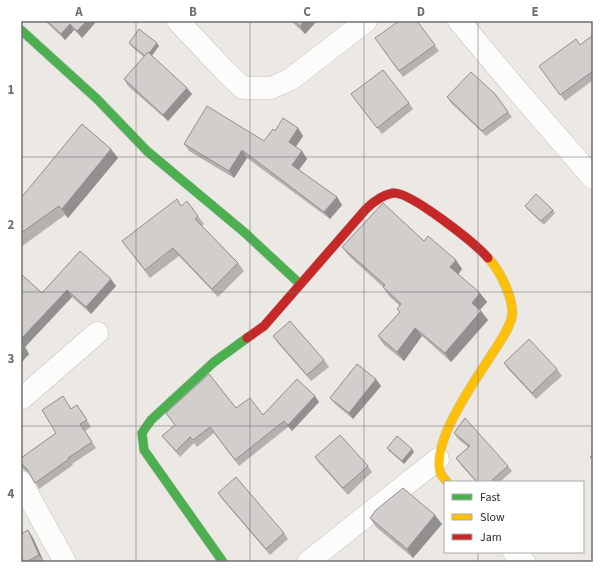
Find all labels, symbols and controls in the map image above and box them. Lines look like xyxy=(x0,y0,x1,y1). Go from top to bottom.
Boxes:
text: A xyxy=(74,3,83,21)
text: B xyxy=(189,3,197,21)
text: C xyxy=(303,3,311,21)
text: D xyxy=(417,3,425,21)
text: E xyxy=(531,3,539,21)
text: 1 xyxy=(8,81,15,99)
text: 2 xyxy=(8,216,15,234)
text: 3 xyxy=(8,350,15,368)
legend xyxy=(444,481,584,553)
text: 4 xyxy=(8,485,15,503)
text: Fast xyxy=(480,489,500,506)
text: Slow xyxy=(480,509,505,526)
text: Jam xyxy=(480,529,502,546)

